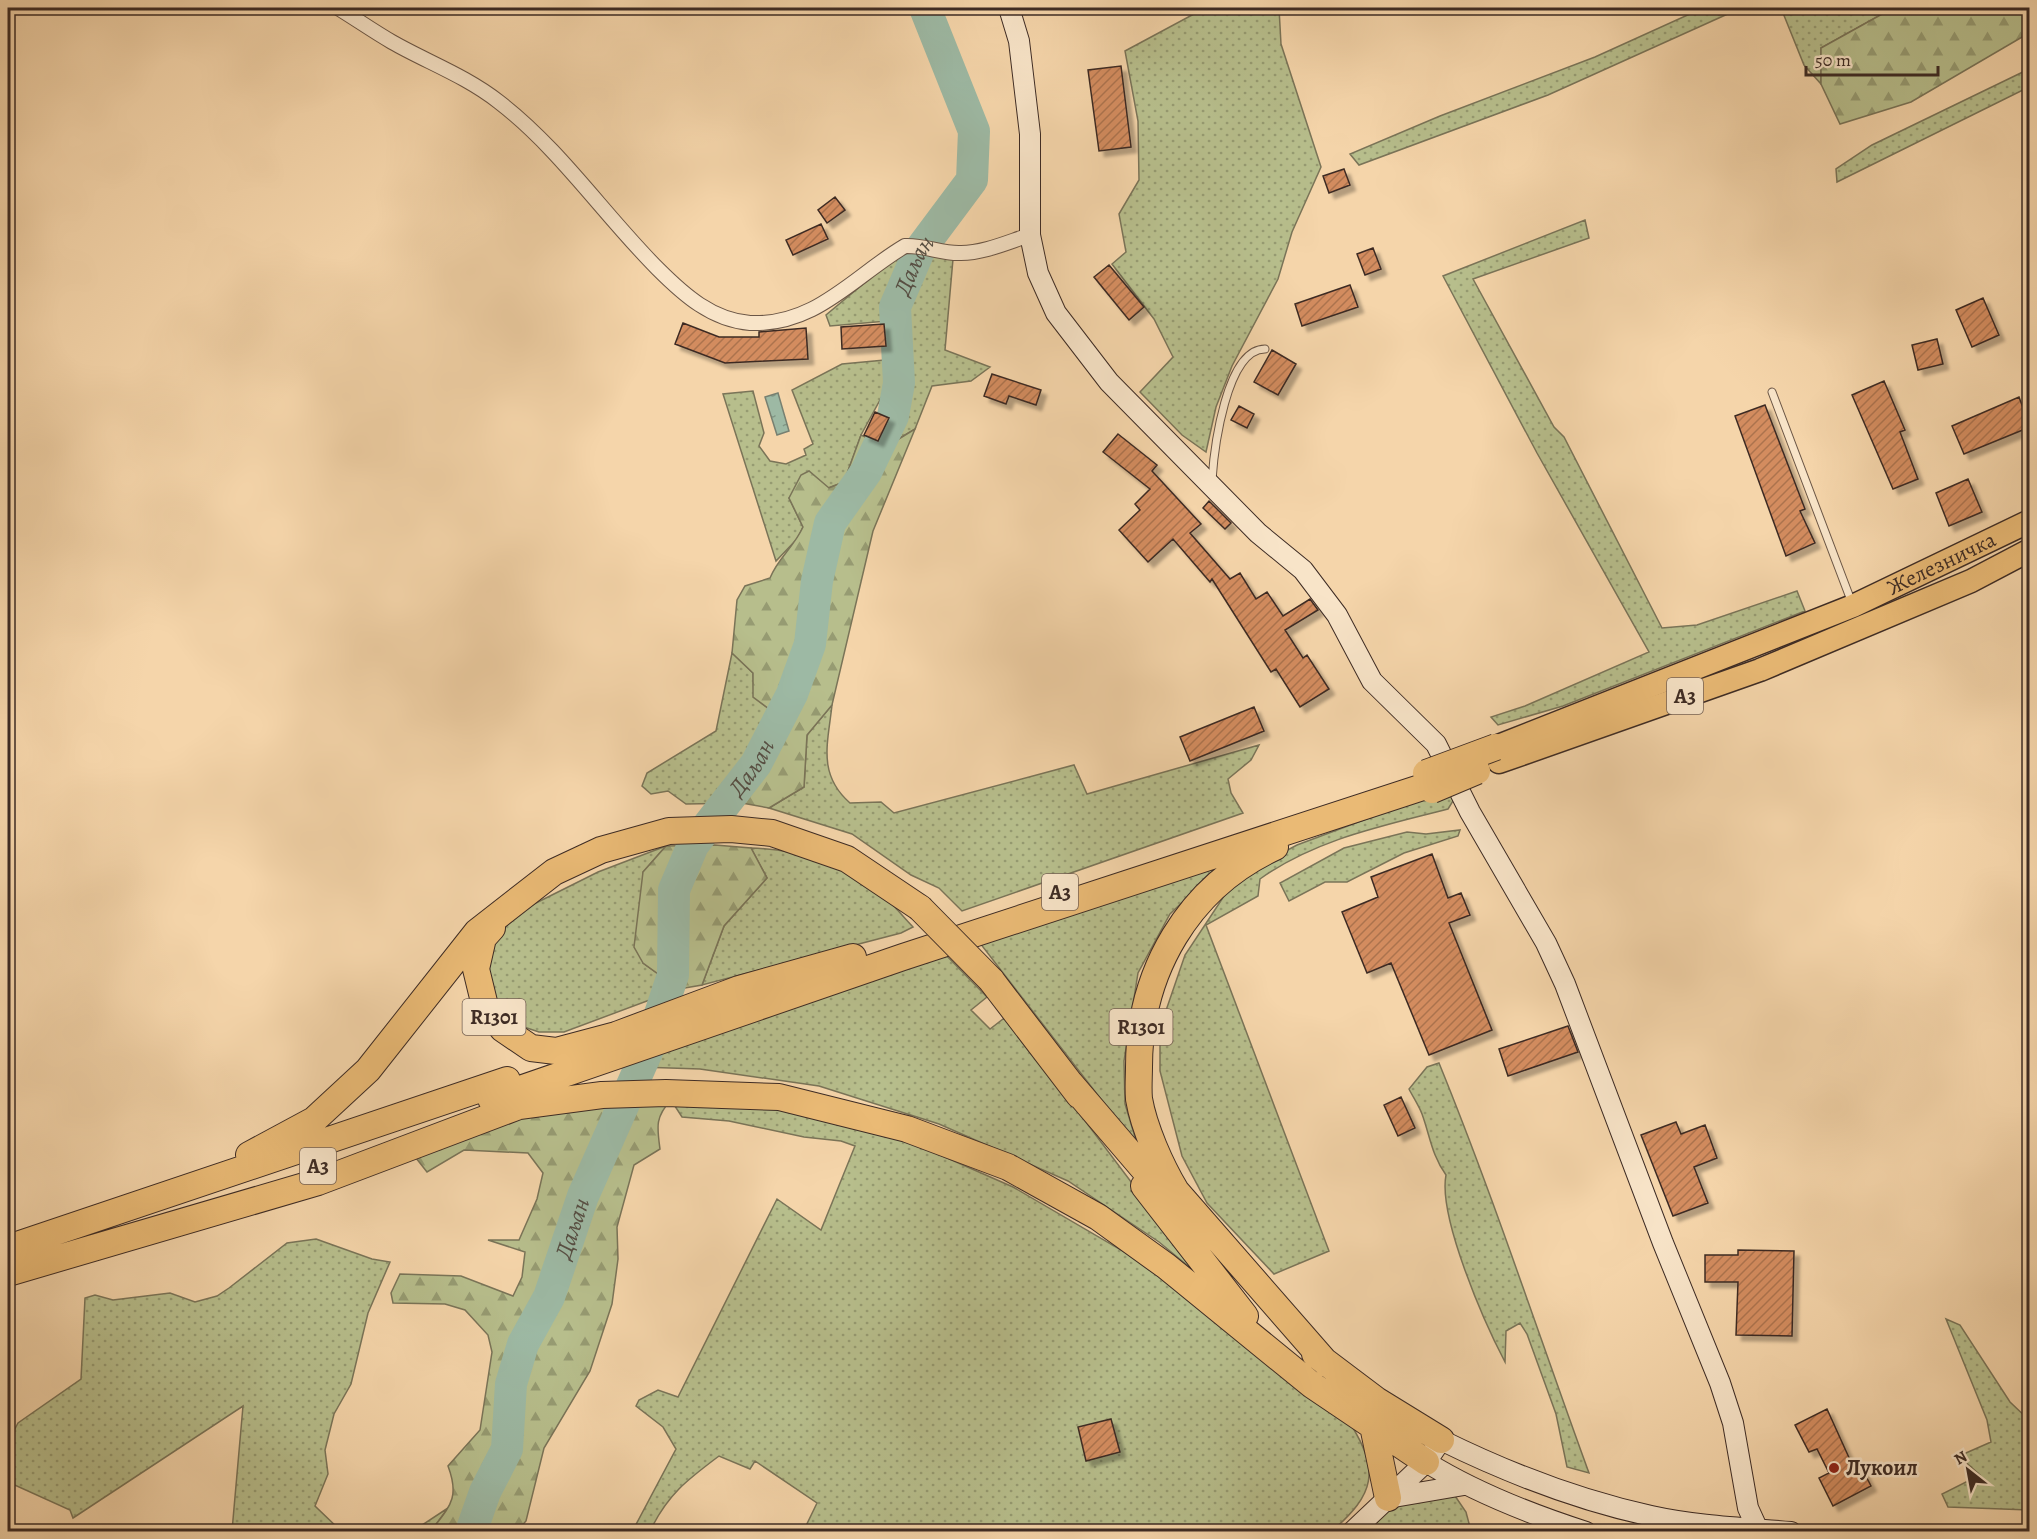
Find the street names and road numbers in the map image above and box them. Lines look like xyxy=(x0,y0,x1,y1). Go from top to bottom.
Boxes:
street label: Железничка xyxy=(1882,524,2002,602)
road number: A3 xyxy=(1667,678,1703,714)
road number: A3 xyxy=(1042,874,1078,910)
road number: R1301 xyxy=(462,999,526,1035)
road number: R1301 xyxy=(1110,1009,1172,1045)
road number: A3 xyxy=(300,1148,336,1184)

